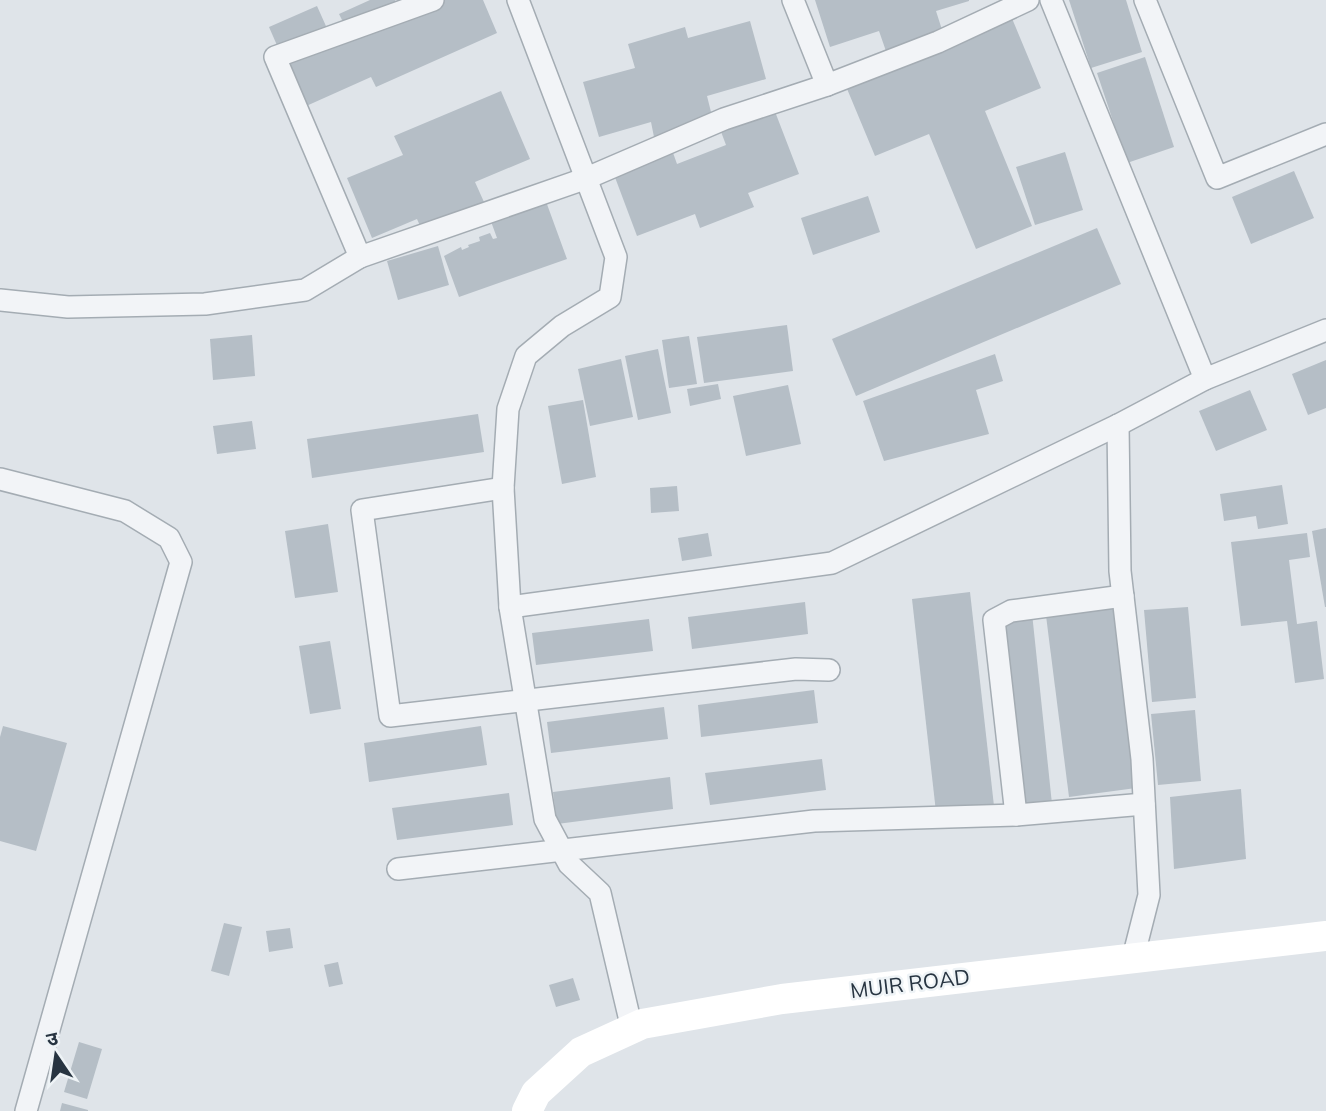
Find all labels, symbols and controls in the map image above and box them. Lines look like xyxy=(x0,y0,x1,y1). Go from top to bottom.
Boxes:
street label: MUIR ROAD xyxy=(849,963,971,1003)
north arrow xyxy=(21,1020,91,1090)
text: उ xyxy=(44,1025,61,1051)

